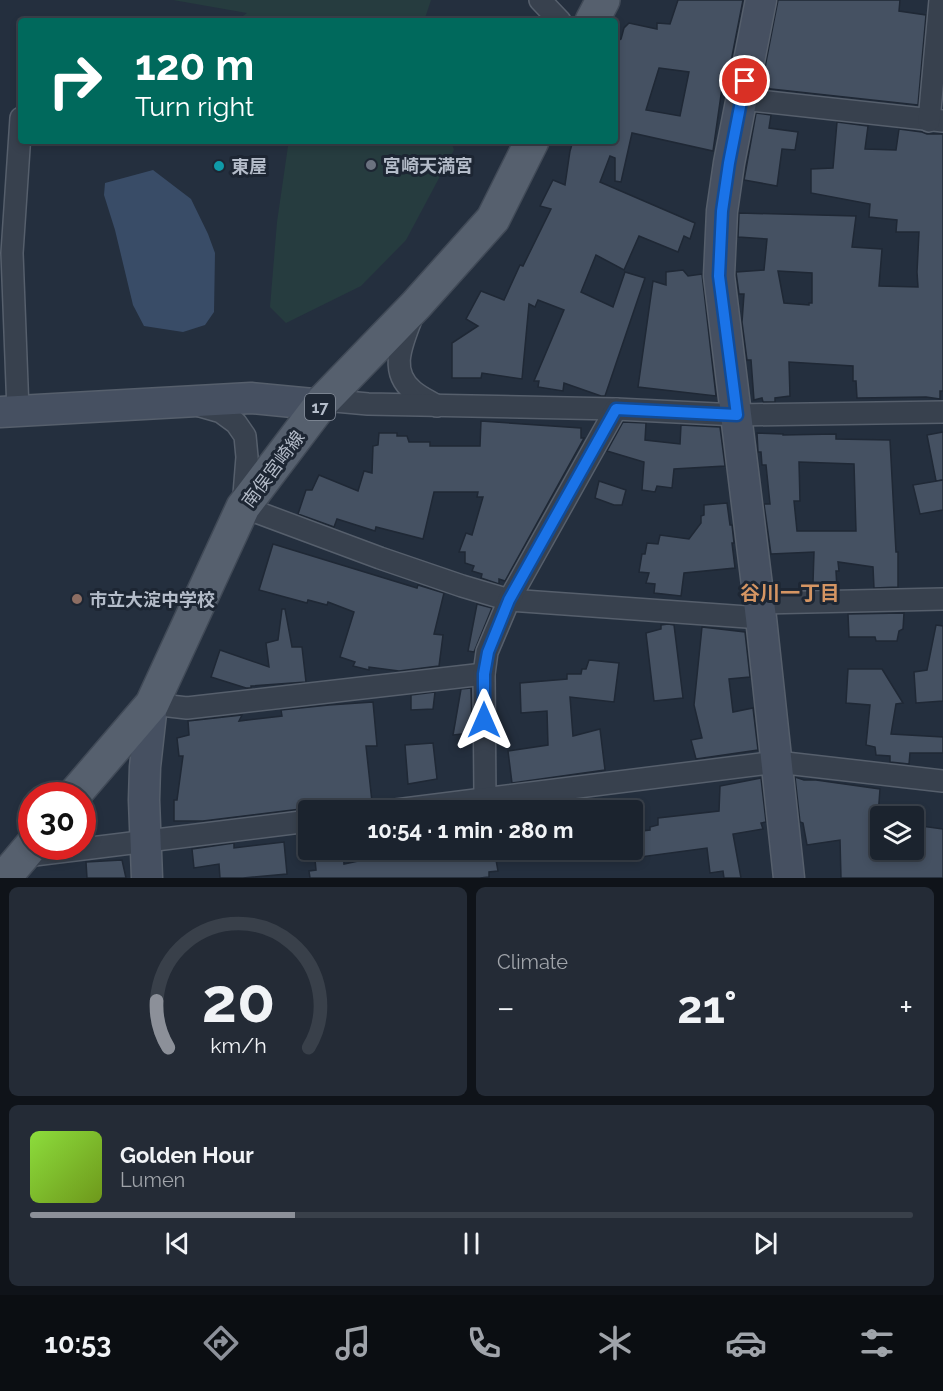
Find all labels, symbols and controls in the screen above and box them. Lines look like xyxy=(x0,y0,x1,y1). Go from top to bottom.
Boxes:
text: 120 m xyxy=(135,41,254,90)
icon: right xyxy=(36,42,114,120)
pin xyxy=(719,55,770,106)
icon: arrive xyxy=(728,64,761,97)
text: Turn right xyxy=(135,91,254,122)
place label: 宮崎天満宮 xyxy=(383,155,473,176)
place label: 東屋 xyxy=(231,156,267,177)
marker: 宮崎天満宮 xyxy=(364,158,378,172)
marker: 東屋 xyxy=(212,159,226,173)
road number: 17 xyxy=(305,394,335,420)
street label: 南俣宮崎線 xyxy=(238,427,308,511)
district label: 谷川一丁目 xyxy=(740,581,840,605)
place label: 市立大淀中学校 xyxy=(89,589,215,610)
marker: 市立大淀中学校 xyxy=(70,592,84,606)
position arrow xyxy=(452,688,516,752)
speed limit sign: 30 xyxy=(18,782,96,860)
map controls xyxy=(870,806,924,860)
button: layers xyxy=(870,806,924,860)
text: 10:54 · 1 min · 280 m xyxy=(367,817,574,843)
text: Climate xyxy=(497,950,568,974)
text: 20 xyxy=(201,963,275,1037)
text: 21° xyxy=(677,981,737,1034)
text: − xyxy=(497,988,515,1027)
text: + xyxy=(899,988,913,1027)
text: km/h xyxy=(210,1034,266,1059)
text: Golden Hour xyxy=(120,1142,254,1168)
text: Lumen xyxy=(120,1168,185,1192)
icon: previous xyxy=(161,1227,194,1260)
icon: pause xyxy=(455,1227,488,1260)
icon: next xyxy=(749,1227,782,1260)
icon: directions xyxy=(200,1322,242,1364)
icon: music xyxy=(332,1322,374,1364)
icon: phone xyxy=(463,1322,505,1364)
icon: climate xyxy=(594,1322,636,1364)
icon: car xyxy=(725,1322,767,1364)
icon: filters xyxy=(856,1322,898,1364)
text: 10:53 xyxy=(45,1328,111,1359)

